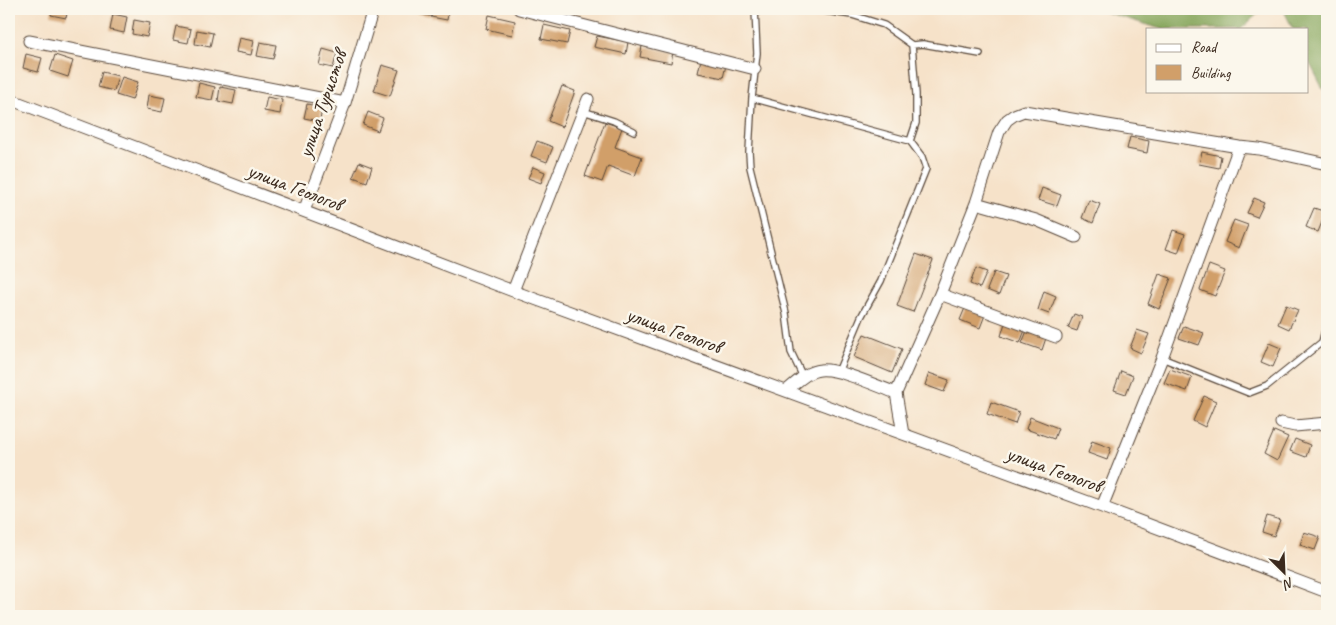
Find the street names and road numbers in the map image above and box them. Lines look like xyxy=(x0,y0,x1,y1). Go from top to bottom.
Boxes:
street label: улица Туристов xyxy=(291,43,354,163)
street label: улица Геологов xyxy=(242,156,350,218)
street label: улица Геологов xyxy=(621,300,729,361)
street label: улица Геологов xyxy=(1001,439,1109,500)

